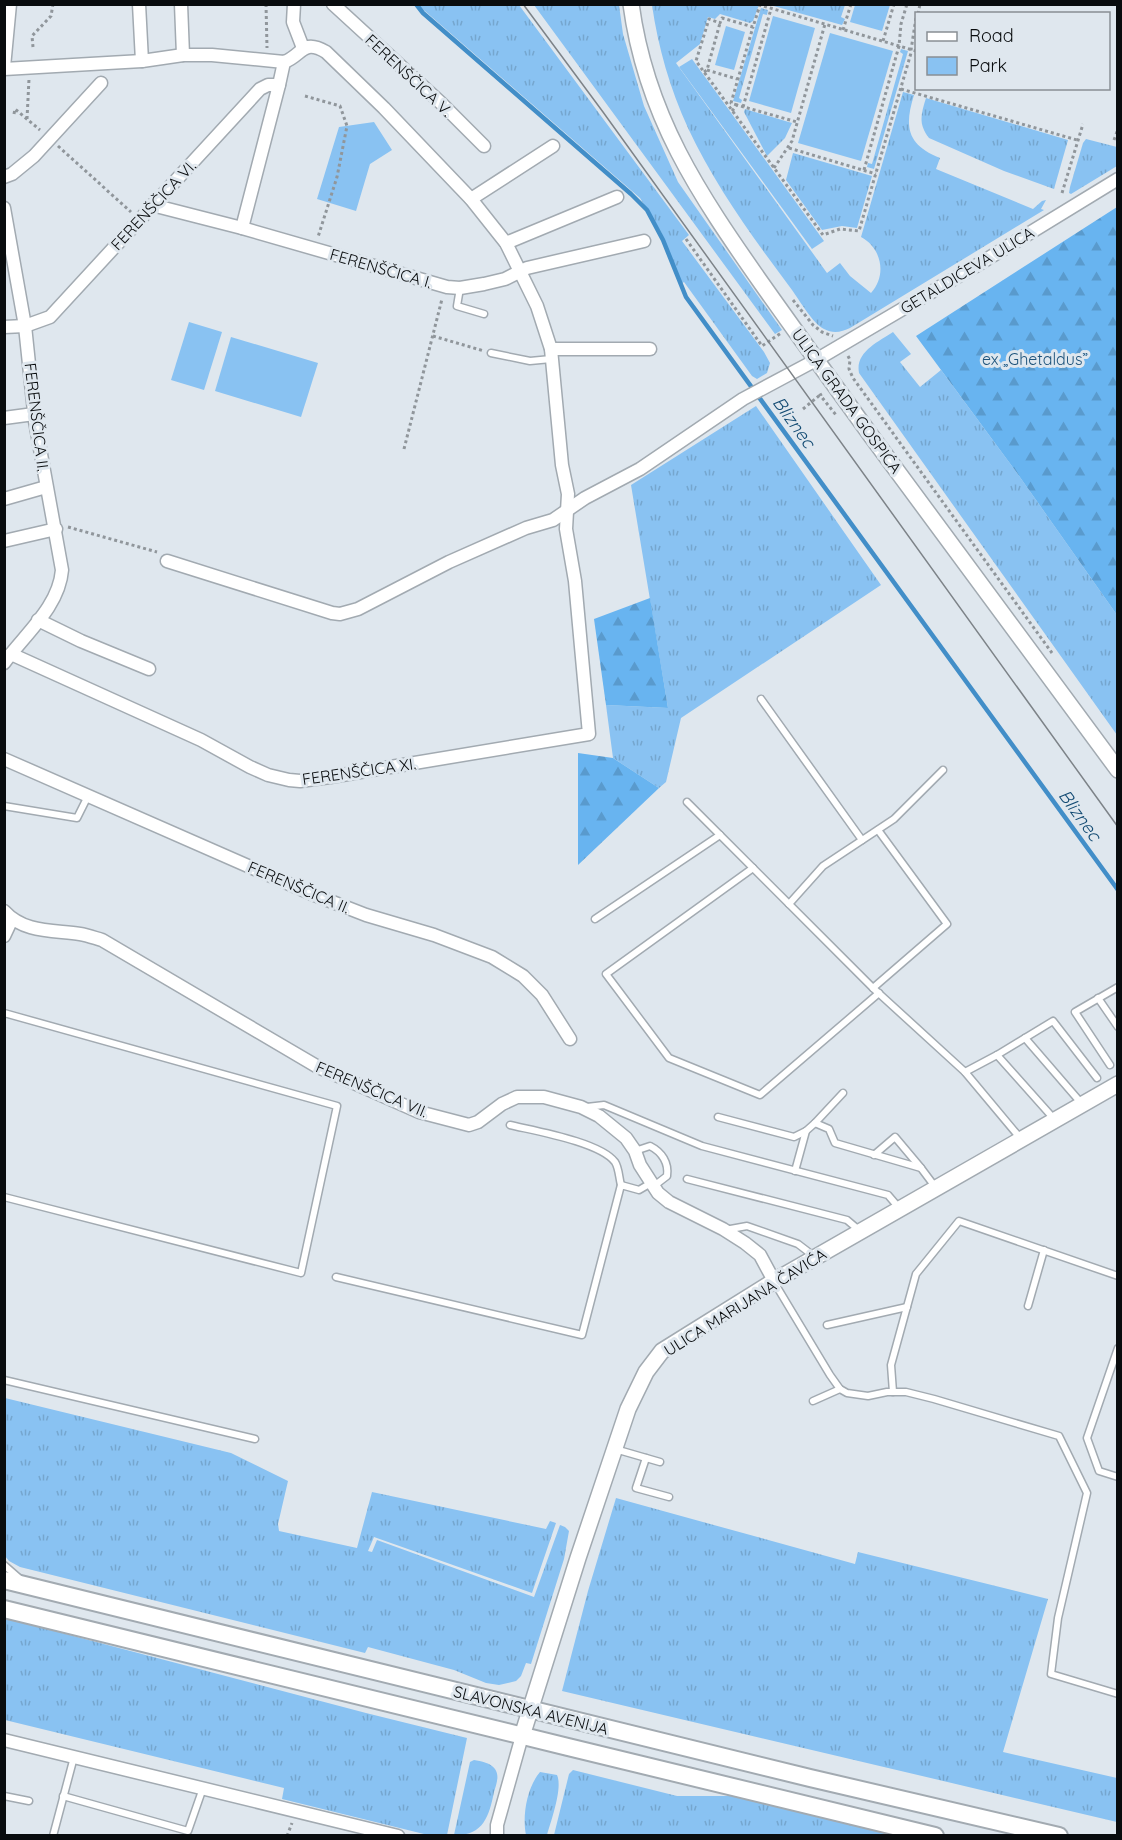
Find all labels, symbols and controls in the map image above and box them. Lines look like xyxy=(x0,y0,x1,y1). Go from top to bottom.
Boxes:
legend xyxy=(915,12,1110,90)
text: Road xyxy=(969,24,1014,47)
street label: FERENŠČICA V. xyxy=(361,30,457,120)
text: Park xyxy=(969,54,1007,77)
street label: FERENŠČICA VI. xyxy=(106,156,200,254)
street label: GETALDIĆEVA ULICA xyxy=(896,222,1038,318)
street label: FERENŠČICA I. xyxy=(328,244,434,292)
street label: ULICA GRADA GOSPIĆA xyxy=(788,325,906,477)
park label: ex „Ghetaldus” xyxy=(982,349,1088,369)
street label: FERENŠČICA II. xyxy=(20,362,54,472)
water label: Bliznec xyxy=(768,392,821,454)
street label: FERENŠČICA XI. xyxy=(301,753,417,789)
water label: Bliznec xyxy=(1054,785,1107,847)
street label: FERENŠČICA II. xyxy=(245,856,353,918)
street label: FERENŠČICA VII. xyxy=(313,1056,431,1122)
street label: ULICA MARIJANA ČAVIĆA xyxy=(660,1244,830,1360)
street label: SLAVONSKA AVENIJA xyxy=(452,1681,610,1739)

